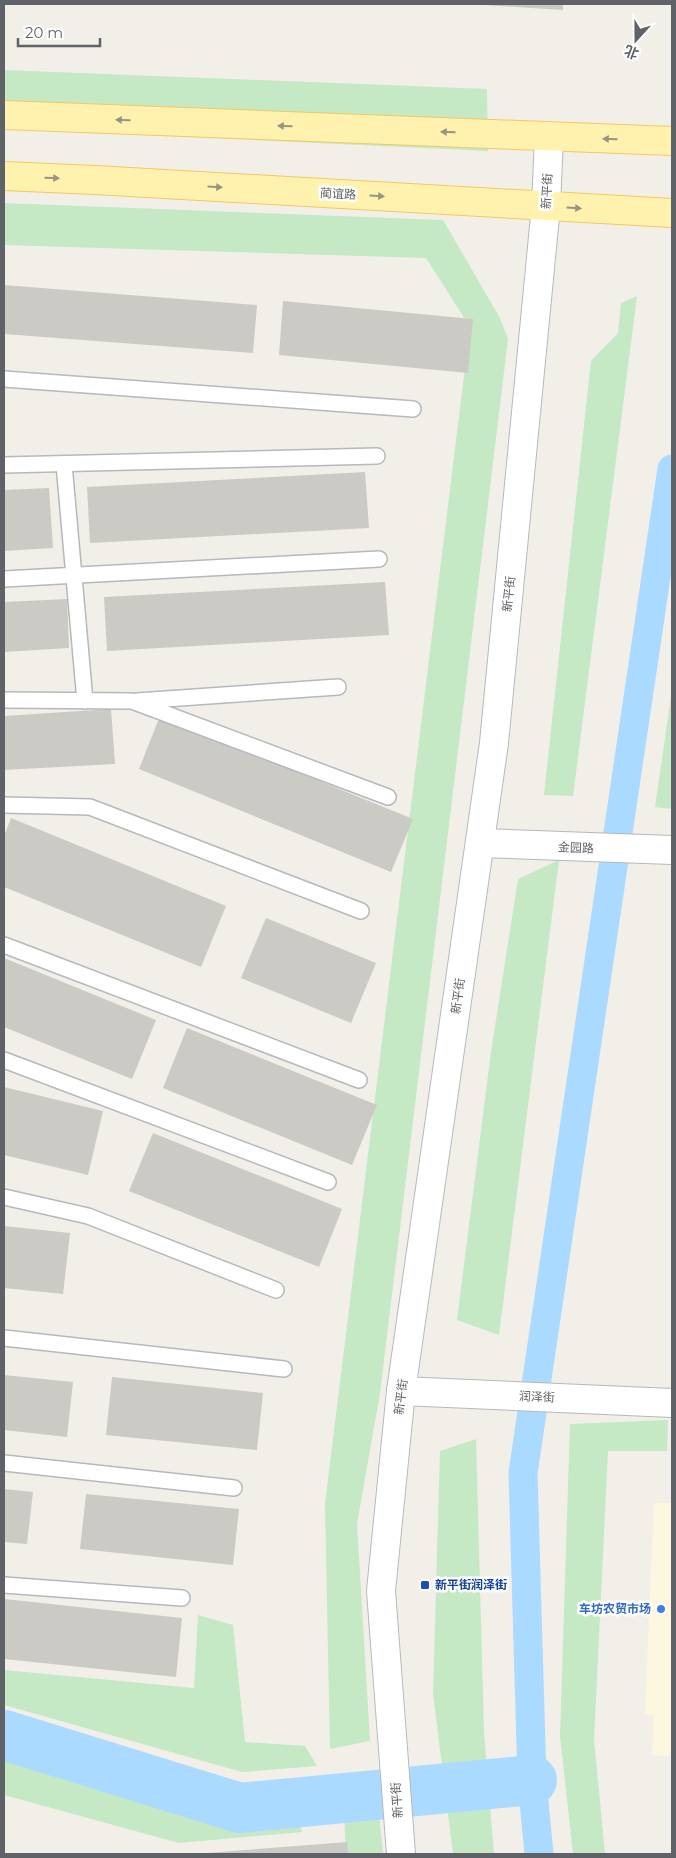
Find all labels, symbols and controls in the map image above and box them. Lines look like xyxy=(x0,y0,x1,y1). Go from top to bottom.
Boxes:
scale bar xyxy=(18,15,100,47)
north arrow xyxy=(611,15,661,65)
text: 20 m xyxy=(25,23,63,42)
text: 北 xyxy=(622,41,641,63)
one-way arrow xyxy=(115,115,131,123)
one-way arrow xyxy=(277,122,293,130)
one-way arrow xyxy=(439,128,455,136)
one-way arrow xyxy=(602,134,618,142)
street label: 新平街 xyxy=(538,173,555,209)
one-way arrow xyxy=(45,174,61,182)
one-way arrow xyxy=(207,183,223,191)
street label: 蔺谊路 xyxy=(320,185,356,202)
one-way arrow xyxy=(369,193,385,201)
one-way arrow xyxy=(566,204,582,212)
street label: 新平街 xyxy=(499,575,518,613)
street label: 金园路 xyxy=(558,839,594,856)
street label: 新平街 xyxy=(448,977,467,1015)
street label: 新平街 xyxy=(391,1378,410,1416)
street label: 润泽街 xyxy=(519,1388,555,1405)
place label: 新平街润泽街 xyxy=(435,1577,507,1592)
marker: 新平街润泽街 xyxy=(419,1579,431,1591)
place label: 车坊农贸市场 xyxy=(579,1601,651,1616)
marker: 车坊农贸市场 xyxy=(655,1603,667,1615)
street label: 新平街 xyxy=(388,1782,405,1819)

